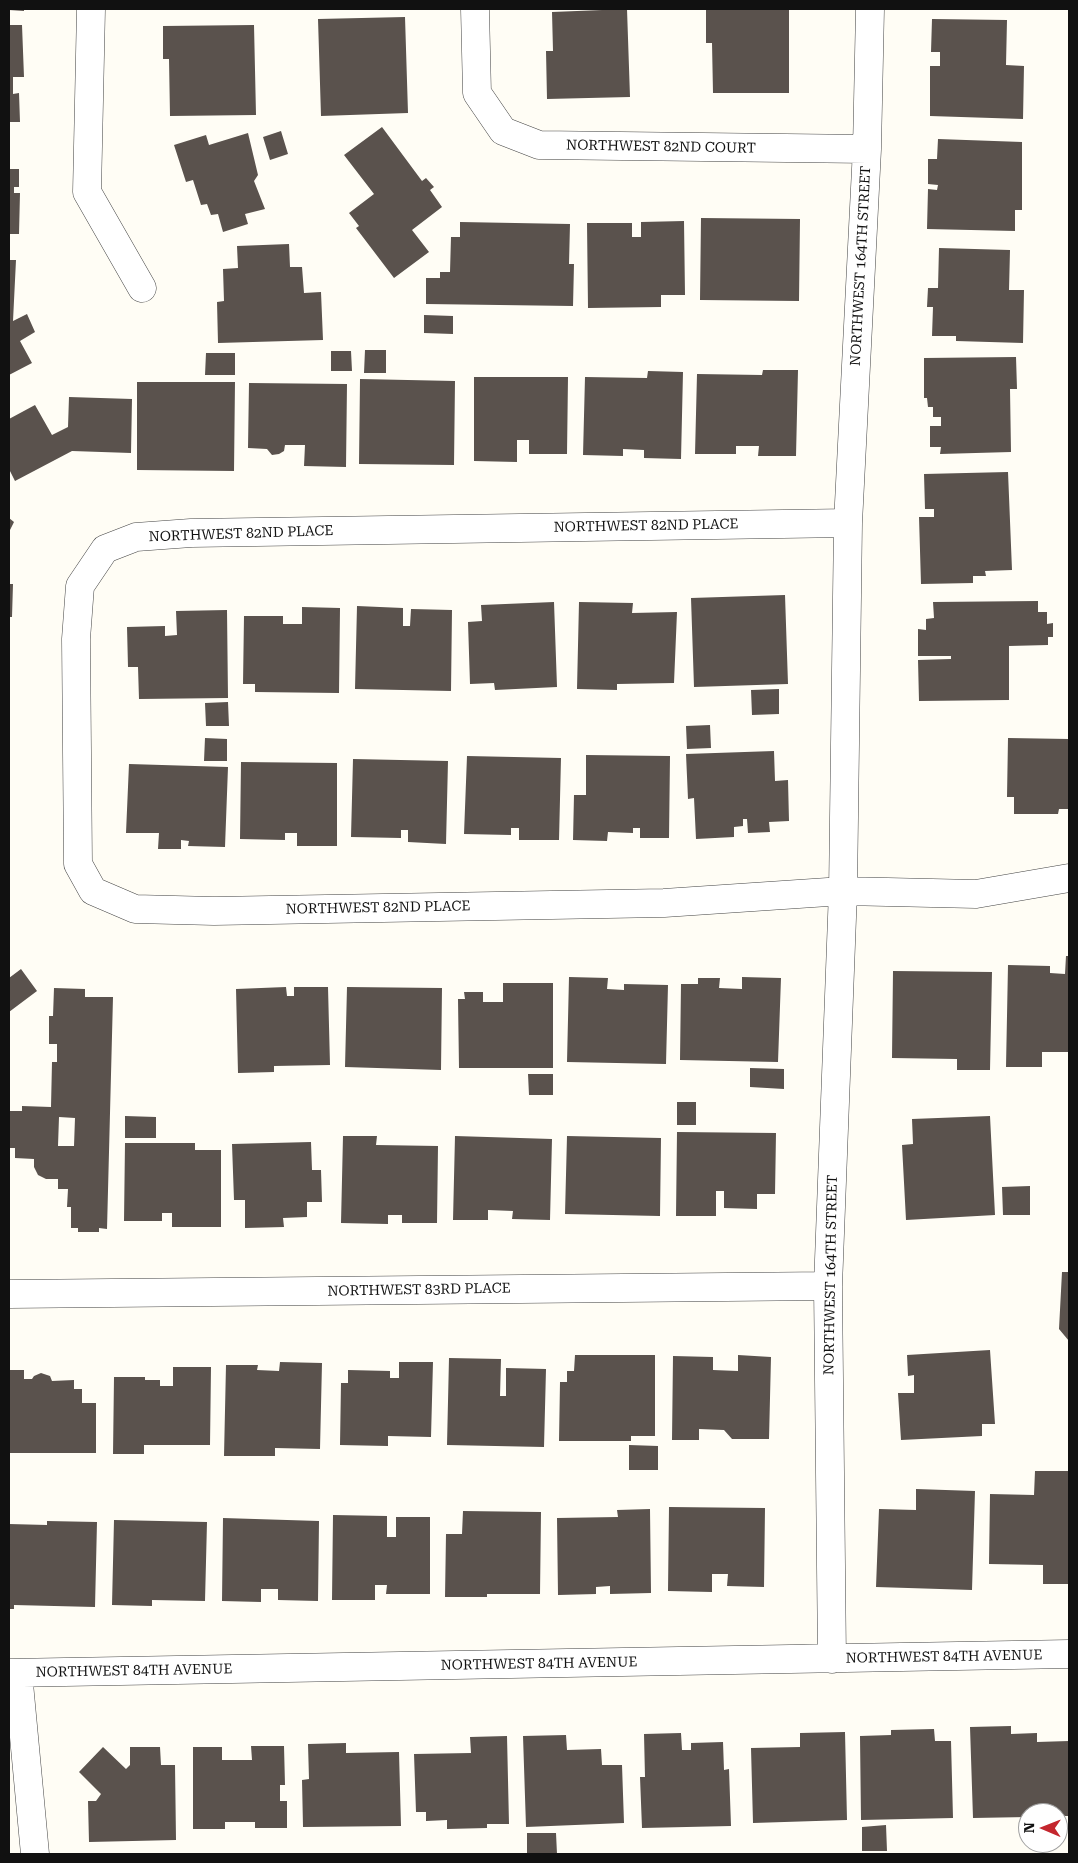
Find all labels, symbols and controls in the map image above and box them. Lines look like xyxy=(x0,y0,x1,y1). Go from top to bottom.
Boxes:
street label: NORTHWEST 82ND COURT xyxy=(566,137,756,157)
street label: NORTHWEST 164TH STREET xyxy=(847,166,875,366)
street label: NORTHWEST 82ND PLACE xyxy=(553,516,739,536)
street label: NORTHWEST 82ND PLACE xyxy=(148,522,334,546)
street label: NORTHWEST 82ND PLACE xyxy=(285,898,471,918)
street label: NORTHWEST 164TH STREET xyxy=(821,1175,841,1375)
street label: NORTHWEST 83RD PLACE xyxy=(327,1280,511,1300)
street label: NORTHWEST 84TH AVENUE xyxy=(845,1647,1043,1667)
street label: NORTHWEST 84TH AVENUE xyxy=(440,1654,638,1674)
street label: NORTHWEST 84TH AVENUE xyxy=(35,1661,233,1681)
north arrow xyxy=(1018,1803,1068,1853)
text: N xyxy=(1021,1822,1037,1833)

